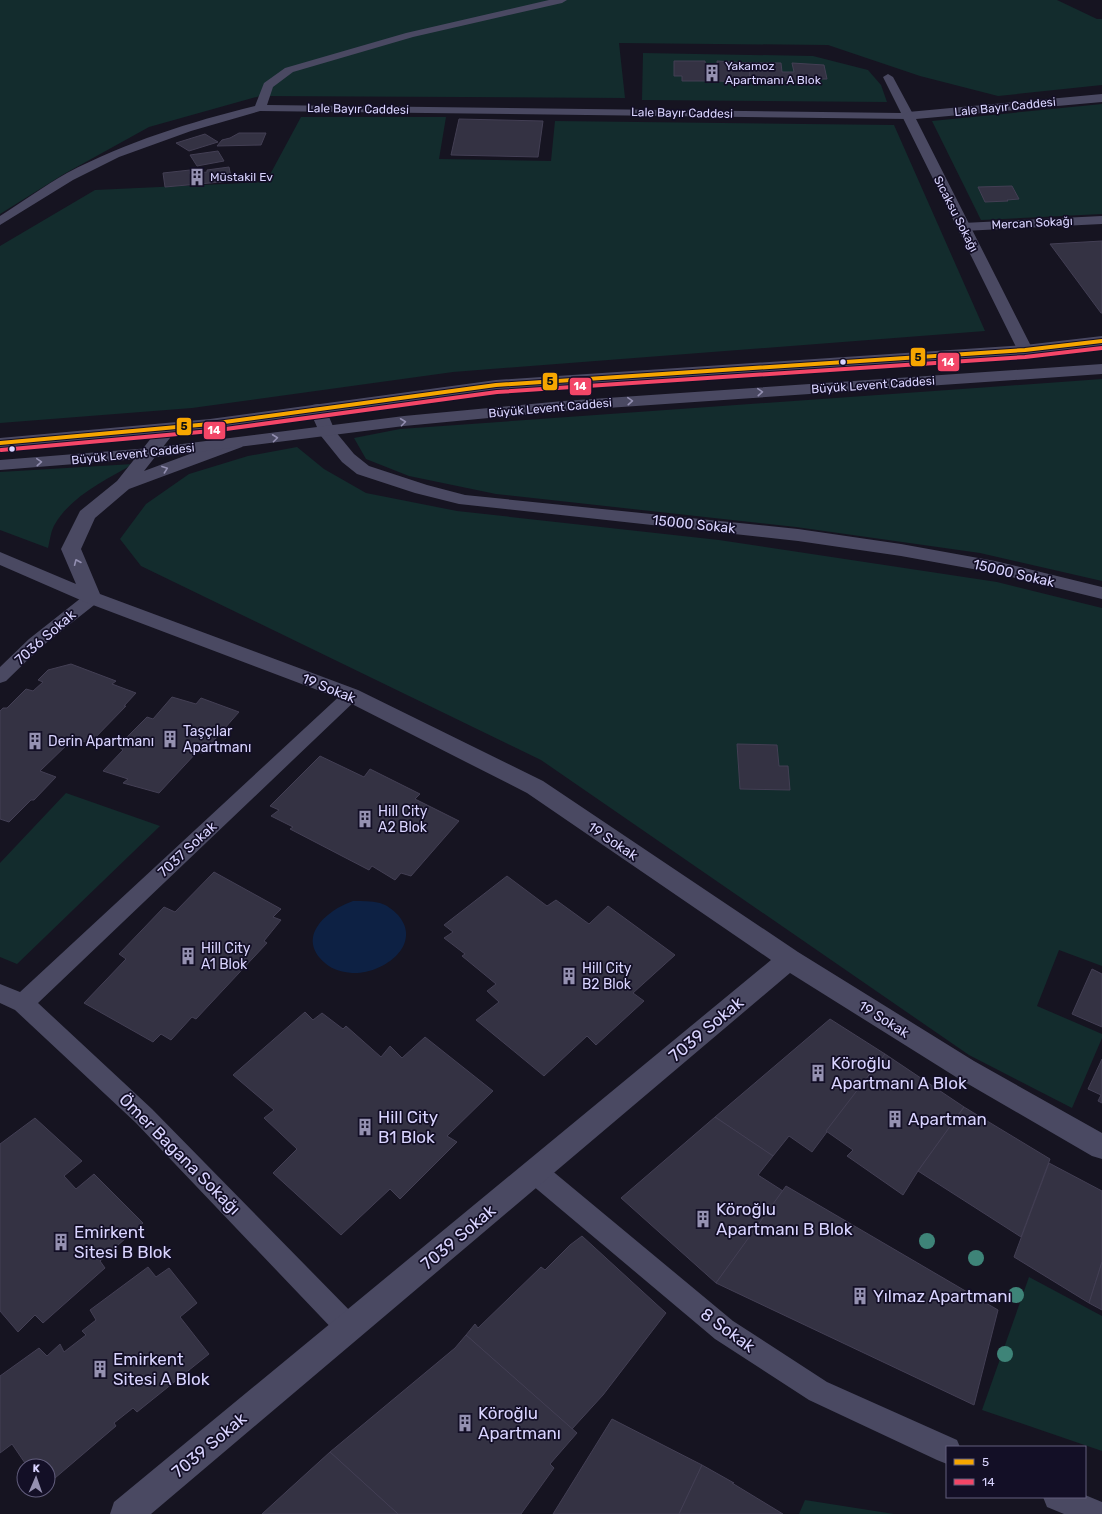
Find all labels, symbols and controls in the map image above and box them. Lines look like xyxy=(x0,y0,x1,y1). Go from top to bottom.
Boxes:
place label: Yakamoz Apartmanı A Blok xyxy=(725,59,822,87)
building icon: Yakamoz Apartmanı A Blok xyxy=(702,63,722,83)
street label: Lale Bayır Caddesi xyxy=(954,95,1056,119)
street label: Lale Bayır Caddesi xyxy=(307,101,409,117)
street label: Lale Bayır Caddesi xyxy=(631,105,733,121)
building icon: Müstakil Ev xyxy=(187,167,207,187)
place label: Müstakil Ev xyxy=(210,170,273,184)
street label: Sıcaksu Sokağı xyxy=(931,174,981,254)
street label: Mercan Sokağı xyxy=(991,214,1073,232)
line badge: 5 xyxy=(910,347,926,367)
text: 5 xyxy=(914,351,922,364)
line badge: 14 xyxy=(937,352,960,372)
text: 14 xyxy=(942,356,955,369)
unlabelled marker xyxy=(838,357,848,367)
line badge: 5 xyxy=(542,372,558,391)
street label: Büyük Levent Caddesi xyxy=(811,374,935,396)
text: 5 xyxy=(546,375,554,388)
line badge: 14 xyxy=(569,377,592,396)
text: 14 xyxy=(574,380,587,393)
one-way arrow xyxy=(757,388,763,397)
street label: Büyük Levent Caddesi xyxy=(488,396,612,420)
one-way arrow xyxy=(627,397,634,406)
line badge: 5 xyxy=(176,417,192,436)
one-way arrow xyxy=(400,417,406,426)
text: 5 xyxy=(180,420,188,433)
line badge: 14 xyxy=(203,421,226,440)
text: 14 xyxy=(208,424,221,437)
one-way arrow xyxy=(271,434,278,443)
street label: Büyük Levent Caddesi xyxy=(71,441,195,467)
unlabelled marker xyxy=(7,444,17,454)
one-way arrow xyxy=(36,458,42,467)
one-way arrow xyxy=(162,466,169,474)
street label: 15000 Sokak xyxy=(652,512,737,537)
street label: 15000 Sokak xyxy=(971,556,1057,591)
one-way arrow xyxy=(73,559,81,566)
street label: 7036 Sokak xyxy=(11,606,80,668)
street label: 19 Sokak xyxy=(299,670,359,707)
place label: Taşçılar Apartmanı xyxy=(183,723,251,756)
building icon: Taşçılar Apartmanı xyxy=(160,729,180,749)
building icon: Derin Apartmanı xyxy=(25,731,45,751)
place label: Derin Apartmanı xyxy=(48,733,154,750)
place label: Hill City A2 Blok xyxy=(378,803,428,836)
building icon: Hill City A2 Blok xyxy=(355,809,375,829)
street label: 7037 Sokak xyxy=(155,817,221,881)
street label: 19 Sokak xyxy=(585,819,642,865)
place label: Hill City A1 Blok xyxy=(201,940,251,973)
building icon: Hill City A1 Blok xyxy=(178,946,198,966)
place label: Hill City B2 Blok xyxy=(582,960,632,993)
building icon: Hill City B2 Blok xyxy=(559,966,579,986)
street label: 7039 Sokak xyxy=(665,992,747,1066)
street label: 19 Sokak xyxy=(855,997,913,1042)
place label: Köroğlu Apartmanı A Blok xyxy=(831,1053,967,1093)
building icon: Köroğlu Apartmanı A Blok xyxy=(808,1063,828,1083)
street label: Ömer Bagana Sokağı xyxy=(115,1089,245,1219)
place label: Hill City B1 Blok xyxy=(378,1107,438,1147)
building icon: Apartman xyxy=(885,1109,905,1129)
place label: Apartman xyxy=(908,1109,987,1129)
building icon: Hill City B1 Blok xyxy=(355,1117,375,1137)
place label: Köroğlu Apartmanı B Blok xyxy=(716,1199,853,1239)
street label: 7039 Sokak xyxy=(417,1200,499,1274)
building icon: Köroğlu Apartmanı B Blok xyxy=(693,1209,713,1229)
place label: Emirkent Sitesi B Blok xyxy=(74,1222,172,1262)
building icon: Emirkent Sitesi B Blok xyxy=(51,1232,71,1252)
building icon: Yılmaz Apartmanı xyxy=(850,1286,870,1306)
place label: Yılmaz Apartmanı xyxy=(873,1286,1012,1306)
street label: 8 Sokak xyxy=(697,1304,759,1356)
place label: Emirkent Sitesi A Blok xyxy=(113,1349,210,1389)
building icon: Emirkent Sitesi A Blok xyxy=(90,1359,110,1379)
place label: Köroğlu Apartmanı xyxy=(478,1403,561,1443)
street label: 7039 Sokak xyxy=(168,1408,250,1482)
building icon: Köroğlu Apartmanı xyxy=(455,1413,475,1433)
legend xyxy=(946,1446,1086,1498)
text: 5 xyxy=(982,1455,989,1469)
north arrow xyxy=(16,1458,56,1498)
text: K xyxy=(32,1462,41,1475)
text: 14 xyxy=(982,1475,995,1489)

